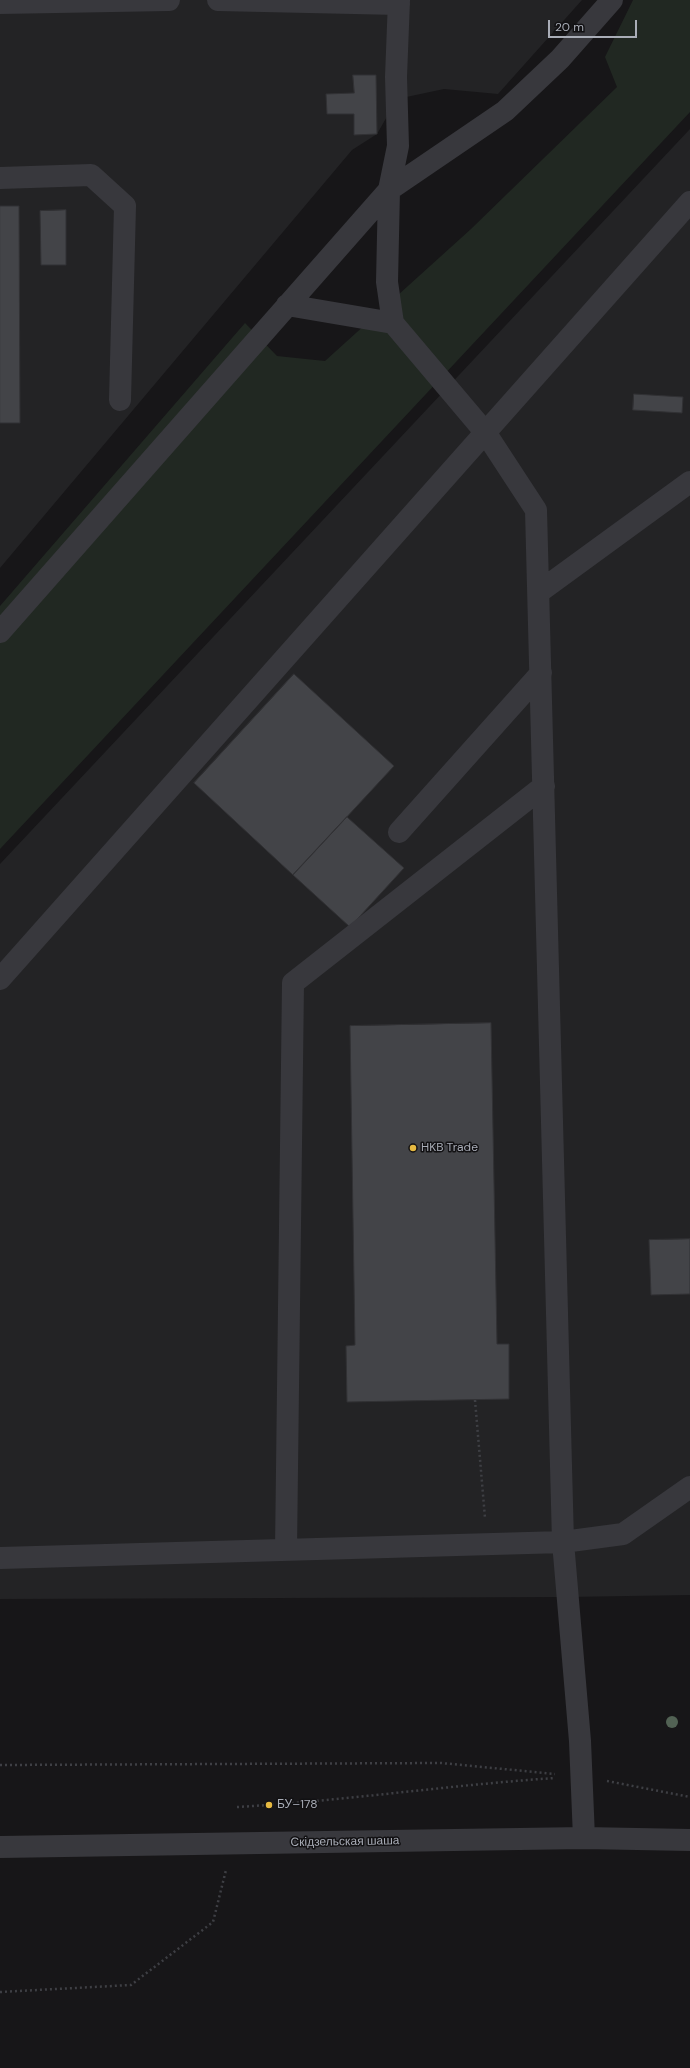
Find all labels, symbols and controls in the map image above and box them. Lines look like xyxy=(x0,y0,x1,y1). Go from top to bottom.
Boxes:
scale bar xyxy=(550,12,639,38)
text: 20 m xyxy=(555,19,584,35)
place label: HKB Trade xyxy=(421,1141,478,1155)
marker: HKB Trade xyxy=(408,1143,418,1153)
place label: БУ–178 xyxy=(277,1798,317,1812)
marker: БУ–178 xyxy=(264,1800,274,1810)
street label: Скідзельская шаша xyxy=(290,1834,400,1850)

